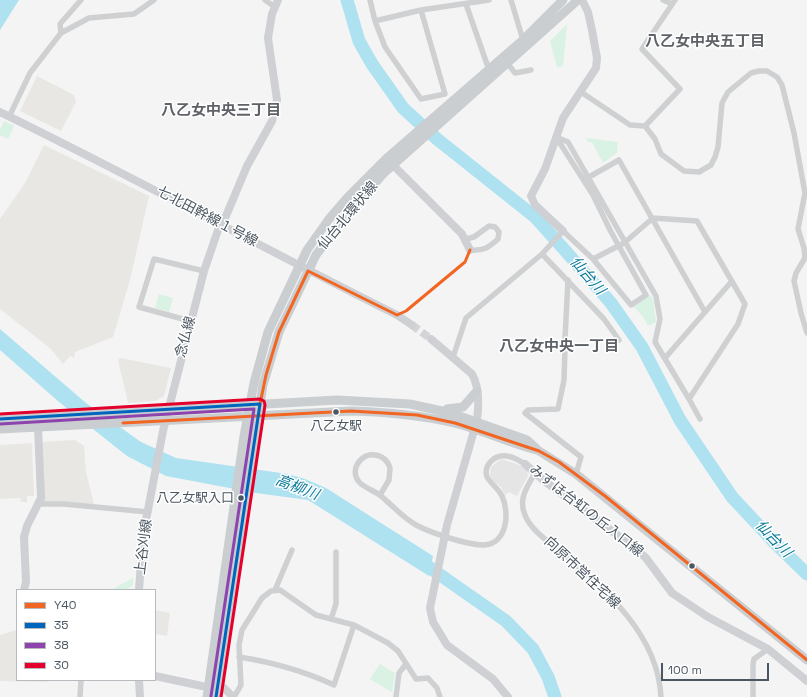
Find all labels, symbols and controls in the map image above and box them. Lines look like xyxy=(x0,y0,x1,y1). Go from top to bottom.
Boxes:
district label: 八乙女中央五丁目 xyxy=(645,33,765,51)
district label: 八乙女中央三丁目 xyxy=(161,102,281,120)
street label: 仙台北環状線 xyxy=(315,178,381,254)
street label: 七北田幹線１号線 xyxy=(154,183,260,251)
water label: 仙台川 xyxy=(565,253,609,299)
street label: 念仏線 xyxy=(172,315,200,359)
district label: 八乙女中央一丁目 xyxy=(499,338,619,356)
marker: 八乙女駅 xyxy=(331,407,341,417)
place label: 八乙女駅 xyxy=(310,418,362,434)
street label: みずほ台虹の丘入口線 xyxy=(526,461,646,561)
water label: 高柳川 xyxy=(273,472,321,504)
place label: 八乙女駅入口 xyxy=(156,490,234,506)
marker: 八乙女駅入口 xyxy=(236,493,246,503)
water label: 仙台川 xyxy=(751,517,795,561)
street label: 上谷刈線 xyxy=(132,518,156,576)
street label: 向原市営住宅線 xyxy=(540,533,624,613)
unlabelled marker xyxy=(687,561,697,571)
legend xyxy=(16,589,156,681)
text: Y40 xyxy=(54,597,77,613)
text: 35 xyxy=(54,617,68,633)
text: 38 xyxy=(54,637,69,653)
scale bar xyxy=(663,655,771,681)
text: 30 xyxy=(54,657,69,673)
text: 100 m xyxy=(668,662,702,678)

